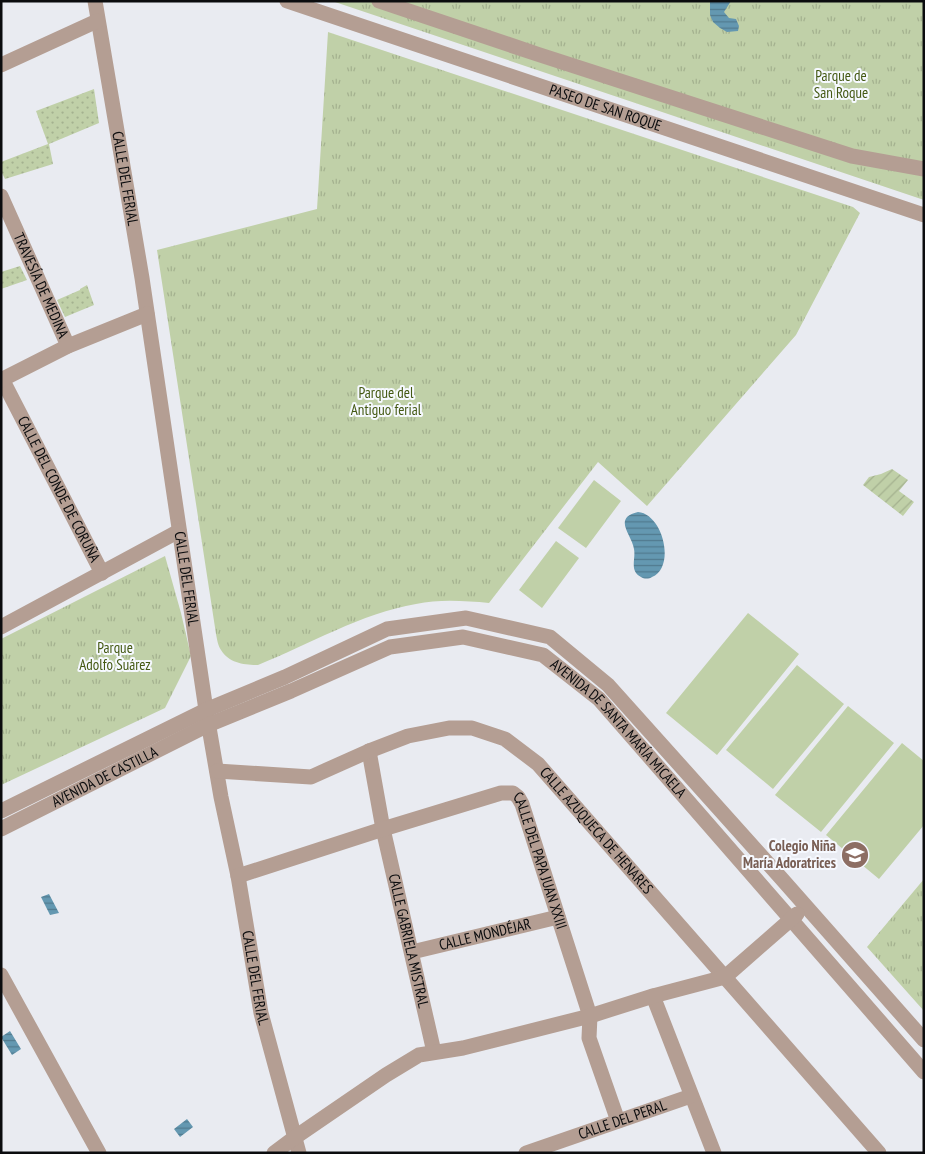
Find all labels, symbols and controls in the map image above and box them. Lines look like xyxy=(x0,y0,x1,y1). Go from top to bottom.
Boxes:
park label: Parque de San Roque xyxy=(814,66,868,102)
street label: PASEO DE SAN ROQUE xyxy=(547,80,664,135)
street label: CALLE DEL FERIAL xyxy=(108,130,143,228)
street label: TRAVESÍA DE MEDINA xyxy=(10,230,74,342)
park label: Parque del Antiguo ferial xyxy=(351,383,422,419)
street label: CALLE DEL CONDE DE CORUÑA xyxy=(14,413,105,566)
street label: CALLE DEL FERIAL xyxy=(171,530,204,628)
park label: Parque Adolfo Suárez xyxy=(79,638,151,674)
street label: AVENIDA DE SANTA MARÍA MICAELA xyxy=(547,655,691,802)
street label: AVENIDA DE CASTILLA xyxy=(48,741,161,811)
street label: CALLE AZUQUECA DE HENARES xyxy=(536,763,657,898)
street label: CALLE DEL PAPA JUAN XXIII xyxy=(510,787,572,931)
place label: Colegio Niña María Adoratrices xyxy=(743,836,836,872)
school or university icon: Colegio Niña María Adoratrices xyxy=(840,840,870,870)
street label: CALLE GABRIELA MISTRAL xyxy=(385,872,434,1010)
street label: CALLE MONDÉJAR xyxy=(437,914,533,954)
street label: CALLE DEL FERIAL xyxy=(238,929,274,1028)
street label: CALLE DEL PERAL xyxy=(576,1095,670,1143)

